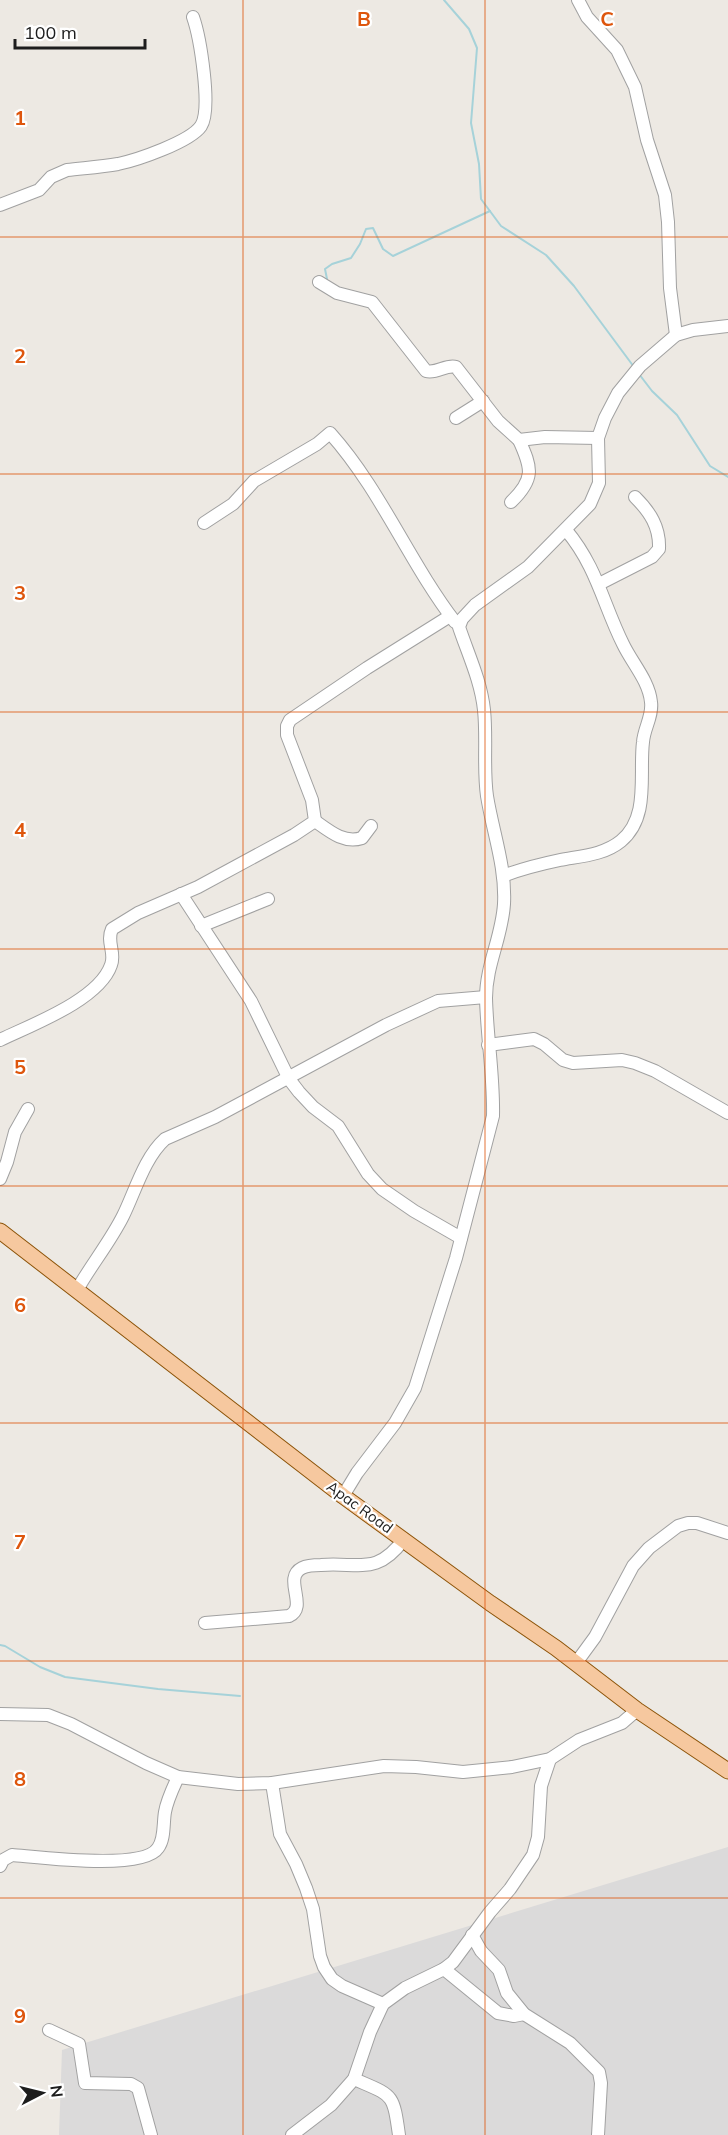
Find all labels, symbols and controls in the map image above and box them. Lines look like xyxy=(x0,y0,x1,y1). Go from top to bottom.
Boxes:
text: B xyxy=(357,6,371,31)
text: C xyxy=(600,6,614,31)
scale bar xyxy=(15,12,146,50)
text: 100 m xyxy=(24,21,77,44)
text: 1 xyxy=(14,105,26,130)
text: 2 xyxy=(14,343,26,368)
text: 3 xyxy=(14,580,26,605)
text: 4 xyxy=(14,817,26,842)
text: 5 xyxy=(14,1054,26,1079)
text: 6 xyxy=(14,1292,26,1317)
street label: Apac Road xyxy=(323,1477,397,1537)
text: 7 xyxy=(14,1529,26,1554)
text: 8 xyxy=(14,1766,26,1791)
text: 9 xyxy=(14,2003,26,2028)
north arrow xyxy=(12,2063,72,2123)
text: N xyxy=(46,2084,68,2098)

